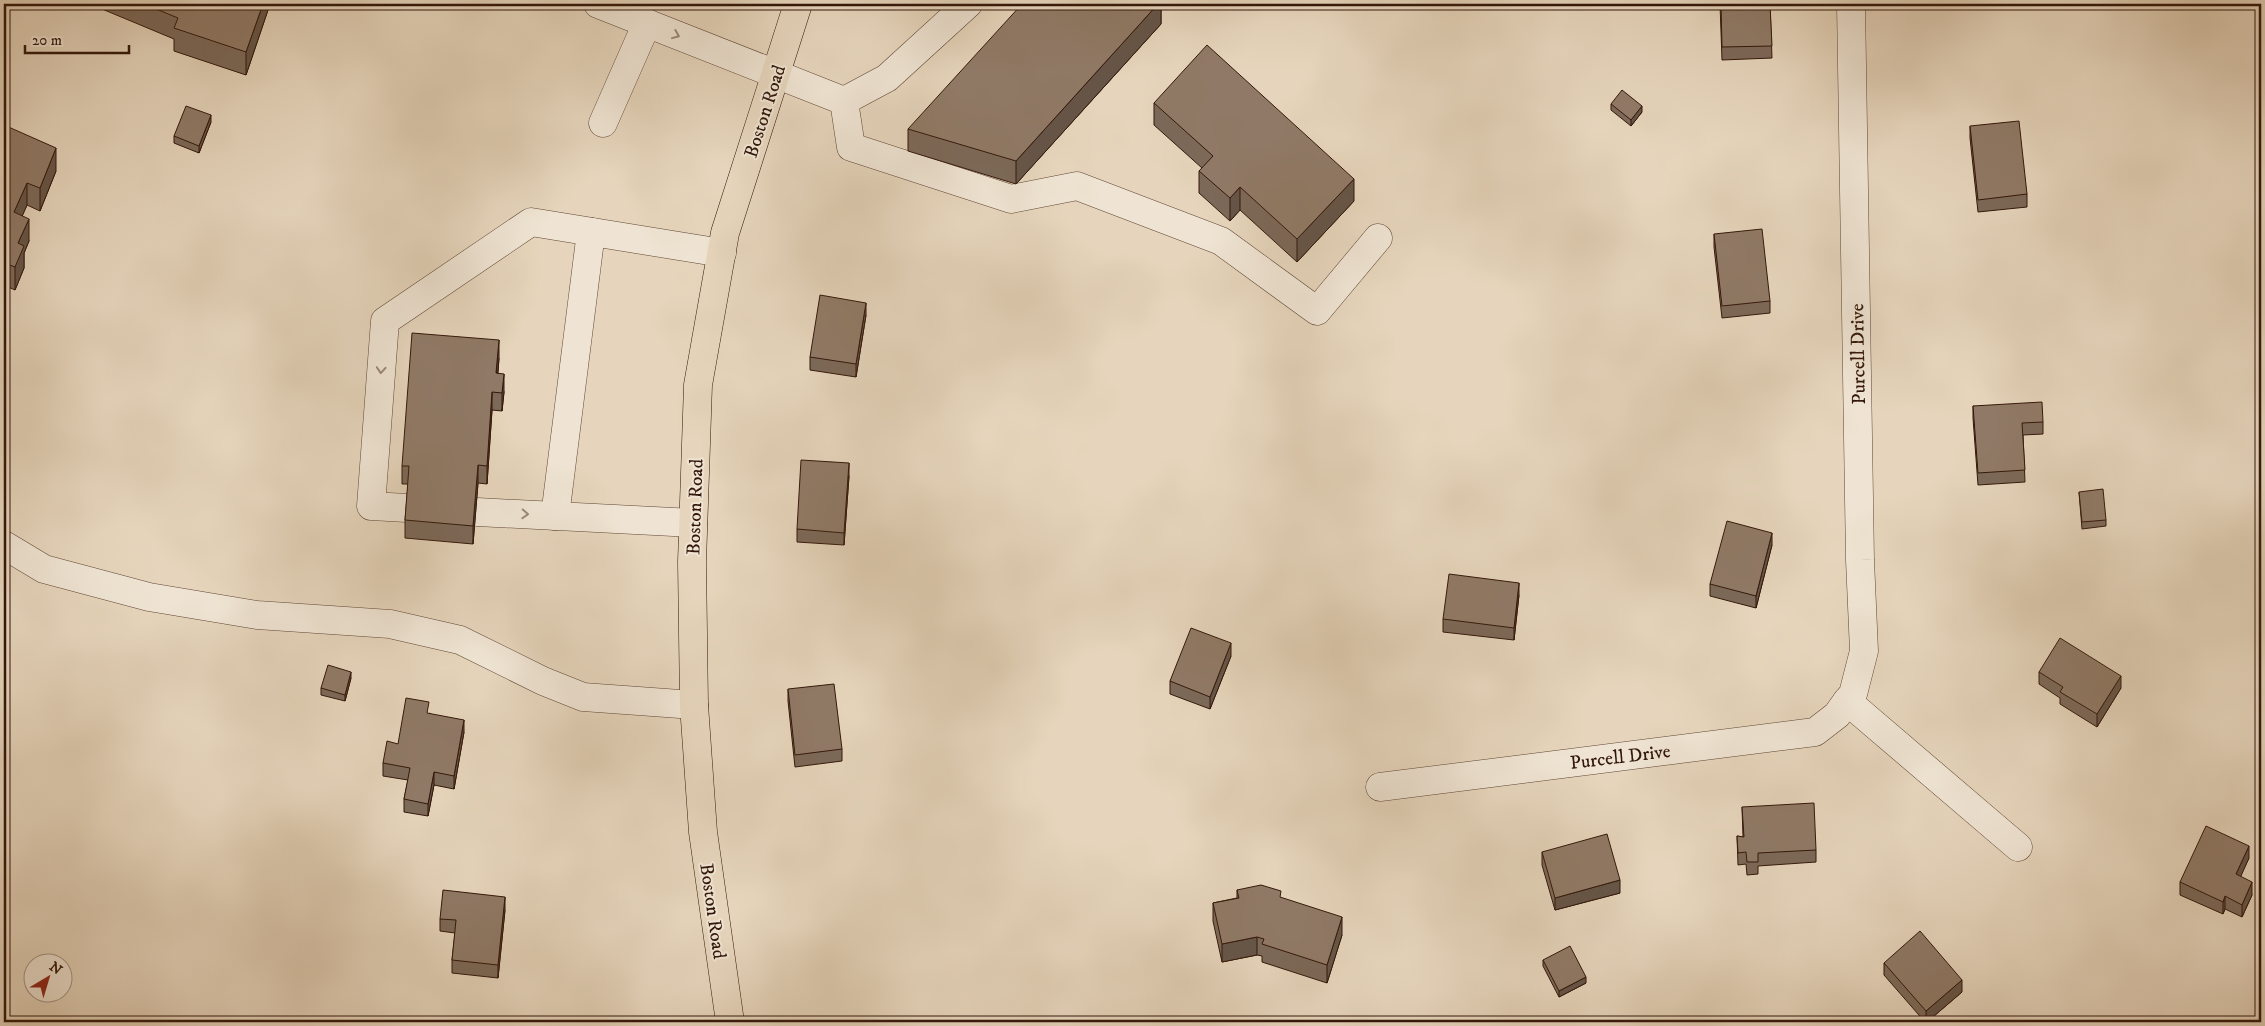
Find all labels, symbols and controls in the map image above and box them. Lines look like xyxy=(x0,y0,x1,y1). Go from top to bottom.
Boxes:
scale bar xyxy=(25,22,129,54)
one-way arrow xyxy=(671,29,680,39)
text: 20 m xyxy=(32,31,62,50)
street label: Boston Road xyxy=(740,62,791,161)
street label: Purcell Drive xyxy=(1846,303,1871,405)
one-way arrow xyxy=(376,366,387,374)
street label: Boston Road xyxy=(682,458,709,556)
one-way arrow xyxy=(522,509,530,520)
street label: Purcell Drive xyxy=(1569,740,1672,775)
street label: Boston Road xyxy=(694,862,731,961)
north arrow xyxy=(22,954,72,1004)
text: N xyxy=(45,958,66,979)

